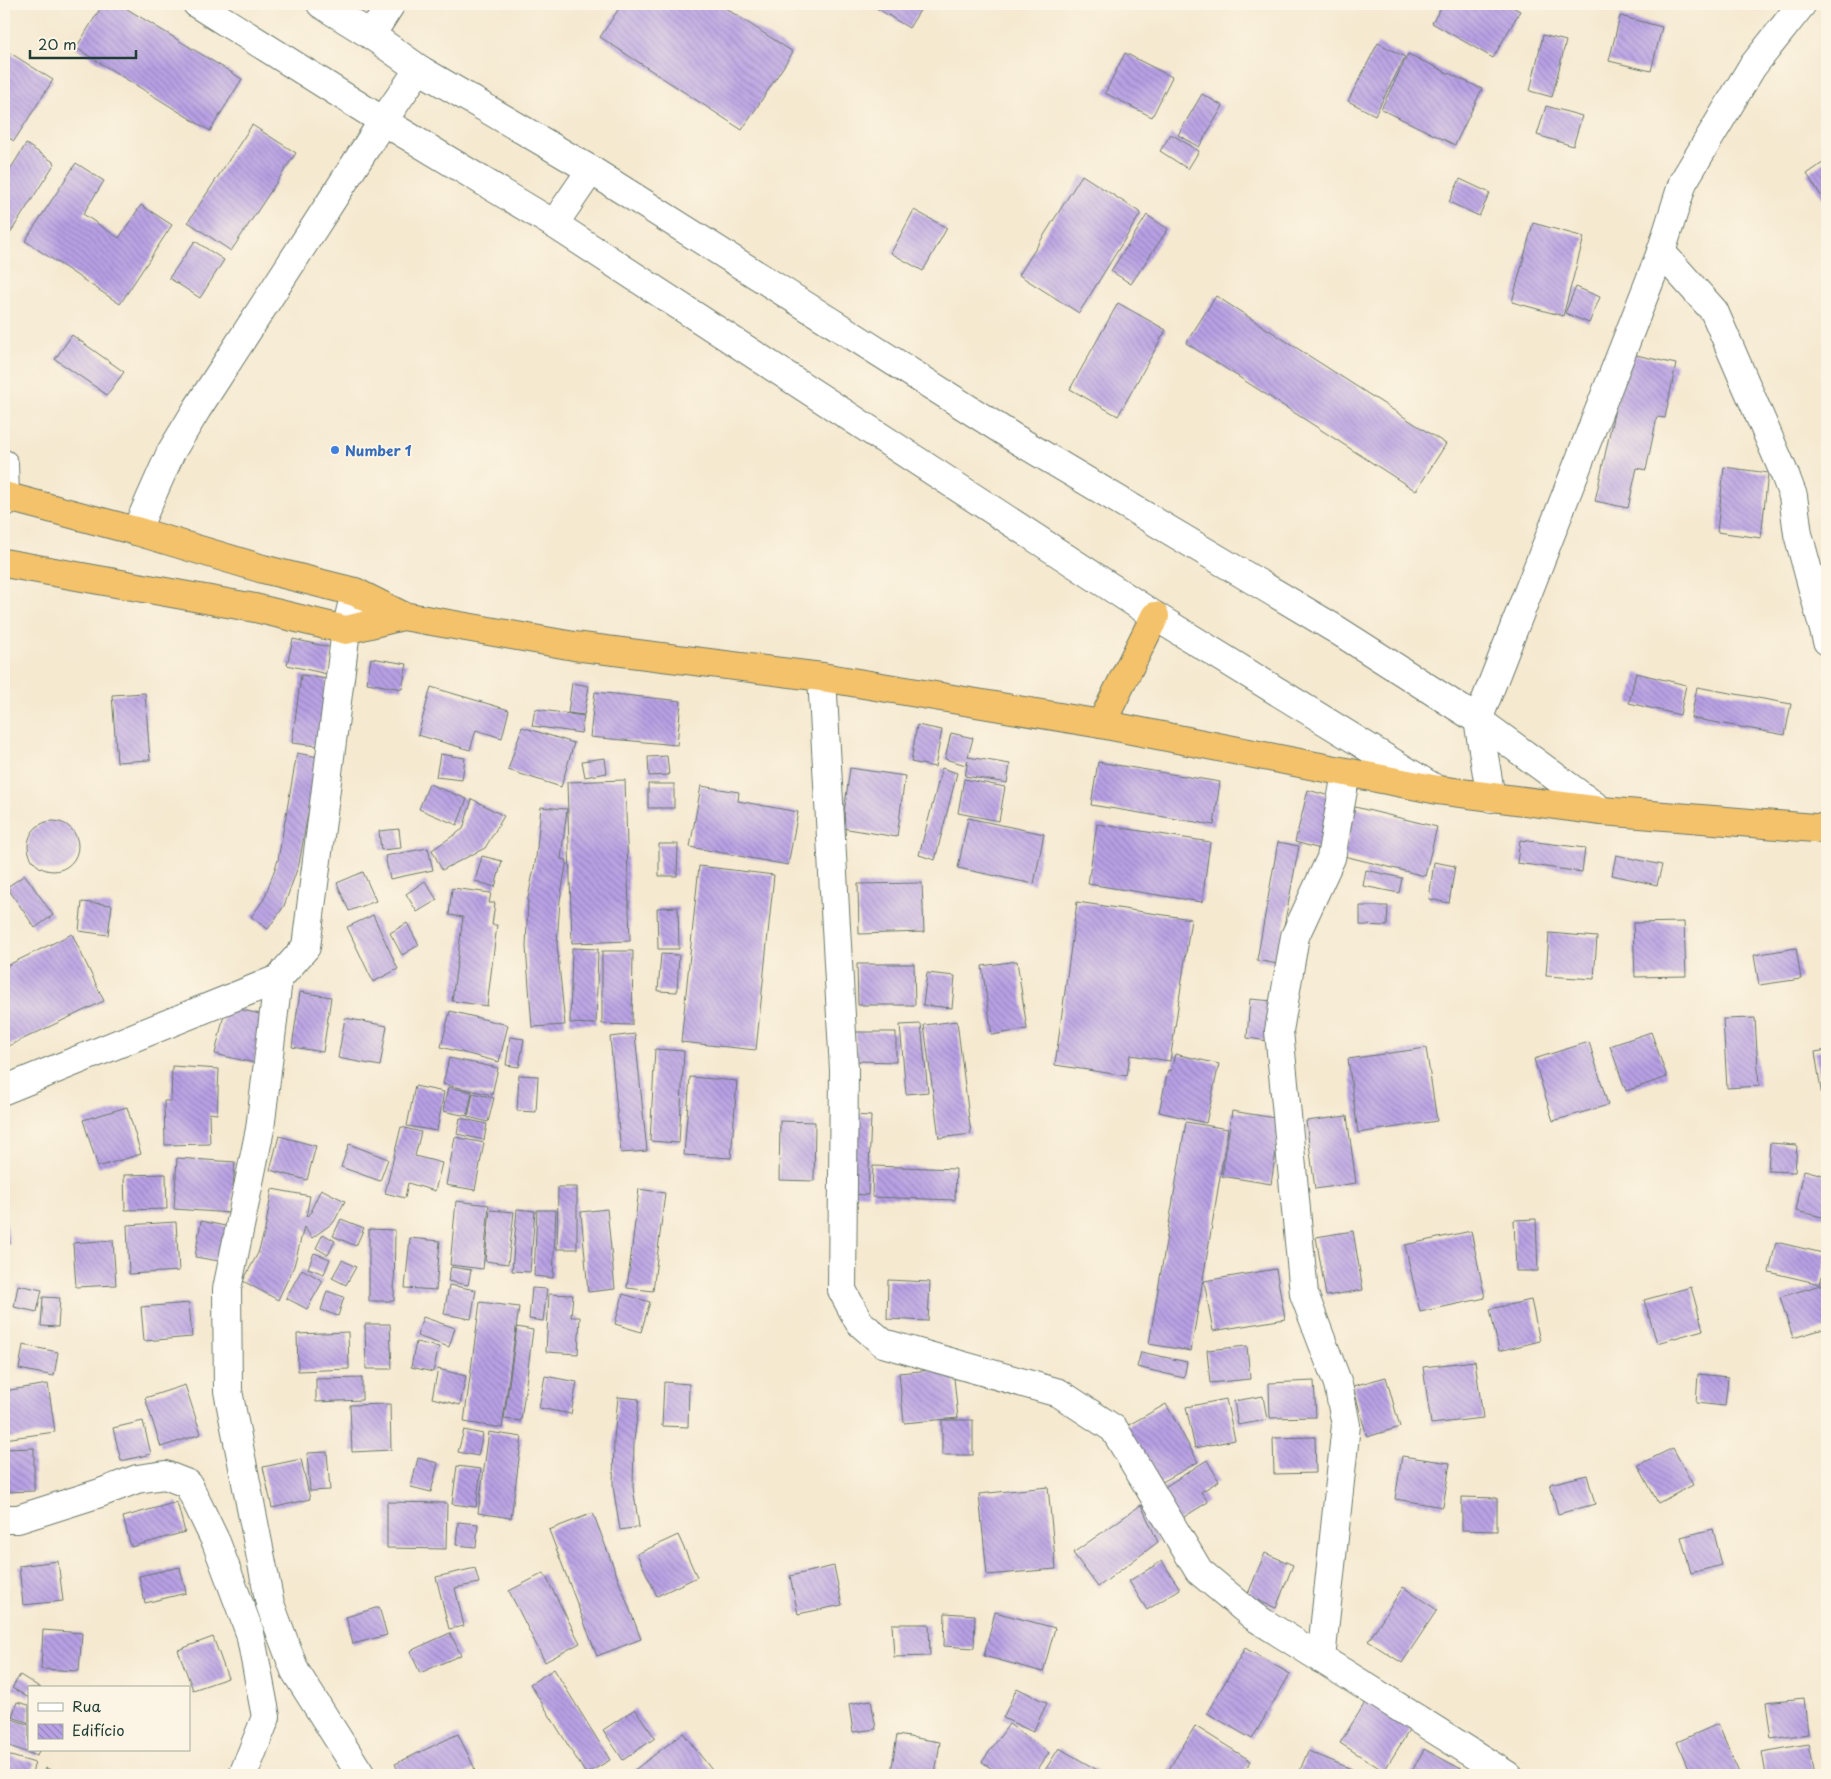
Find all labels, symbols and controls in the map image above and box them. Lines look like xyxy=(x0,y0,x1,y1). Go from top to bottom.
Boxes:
scale bar xyxy=(30,28,136,60)
text: 20 m xyxy=(38,32,77,55)
place label: Number 1 xyxy=(345,440,412,461)
marker: Number 1 xyxy=(329,444,341,456)
legend xyxy=(28,1686,190,1752)
text: Rua xyxy=(72,1694,101,1717)
text: Edifício xyxy=(72,1718,125,1741)

